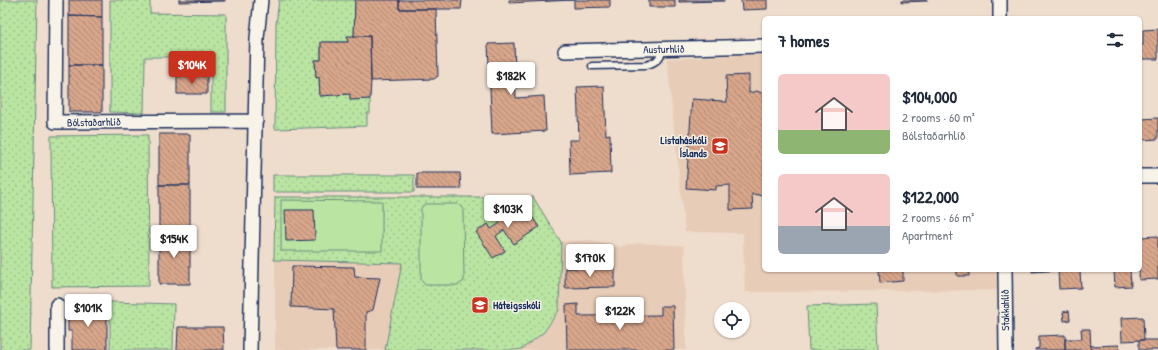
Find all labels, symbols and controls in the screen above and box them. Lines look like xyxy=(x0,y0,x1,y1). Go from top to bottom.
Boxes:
text: 7 homes xyxy=(778,29,829,52)
icon: filters xyxy=(1104,29,1126,51)
street label: Austurhlíð xyxy=(643,42,685,56)
pin: $104K xyxy=(164,51,220,85)
text: $104K xyxy=(178,55,206,73)
pin: $182K xyxy=(483,62,539,96)
text: $182K xyxy=(496,66,526,84)
text: $104,000 xyxy=(902,85,957,108)
icon: home xyxy=(810,90,858,138)
text: 2 rooms · 60 m² xyxy=(902,108,975,126)
street label: Bólstaðarhlíð xyxy=(67,115,121,129)
text: Bólstaðarhlíð xyxy=(902,126,966,144)
place label: Listaháskóli Íslands xyxy=(661,133,708,160)
school or university icon: Listaháskóli Íslands xyxy=(710,136,730,156)
text: $122,000 xyxy=(902,185,959,208)
icon: home xyxy=(810,190,858,238)
pin: $103K xyxy=(480,195,536,229)
text: $103K xyxy=(493,199,523,217)
text: 2 rooms · 66 m² xyxy=(902,208,974,226)
pin: $154K xyxy=(146,225,202,259)
text: Apartment xyxy=(902,226,953,244)
text: $154K xyxy=(160,229,188,247)
pin: $170K xyxy=(562,244,618,278)
text: $170K xyxy=(575,248,605,266)
street label: Stakkahlíð xyxy=(998,289,1012,331)
pin: $101K xyxy=(60,294,116,328)
school or university icon: Háteigsskóli xyxy=(470,295,490,315)
pin: $122K xyxy=(592,297,648,331)
text: $101K xyxy=(74,298,102,316)
place label: Háteigsskóli xyxy=(493,298,541,313)
text: $122K xyxy=(605,301,635,319)
map controls xyxy=(714,302,750,338)
button: locate xyxy=(714,302,750,338)

